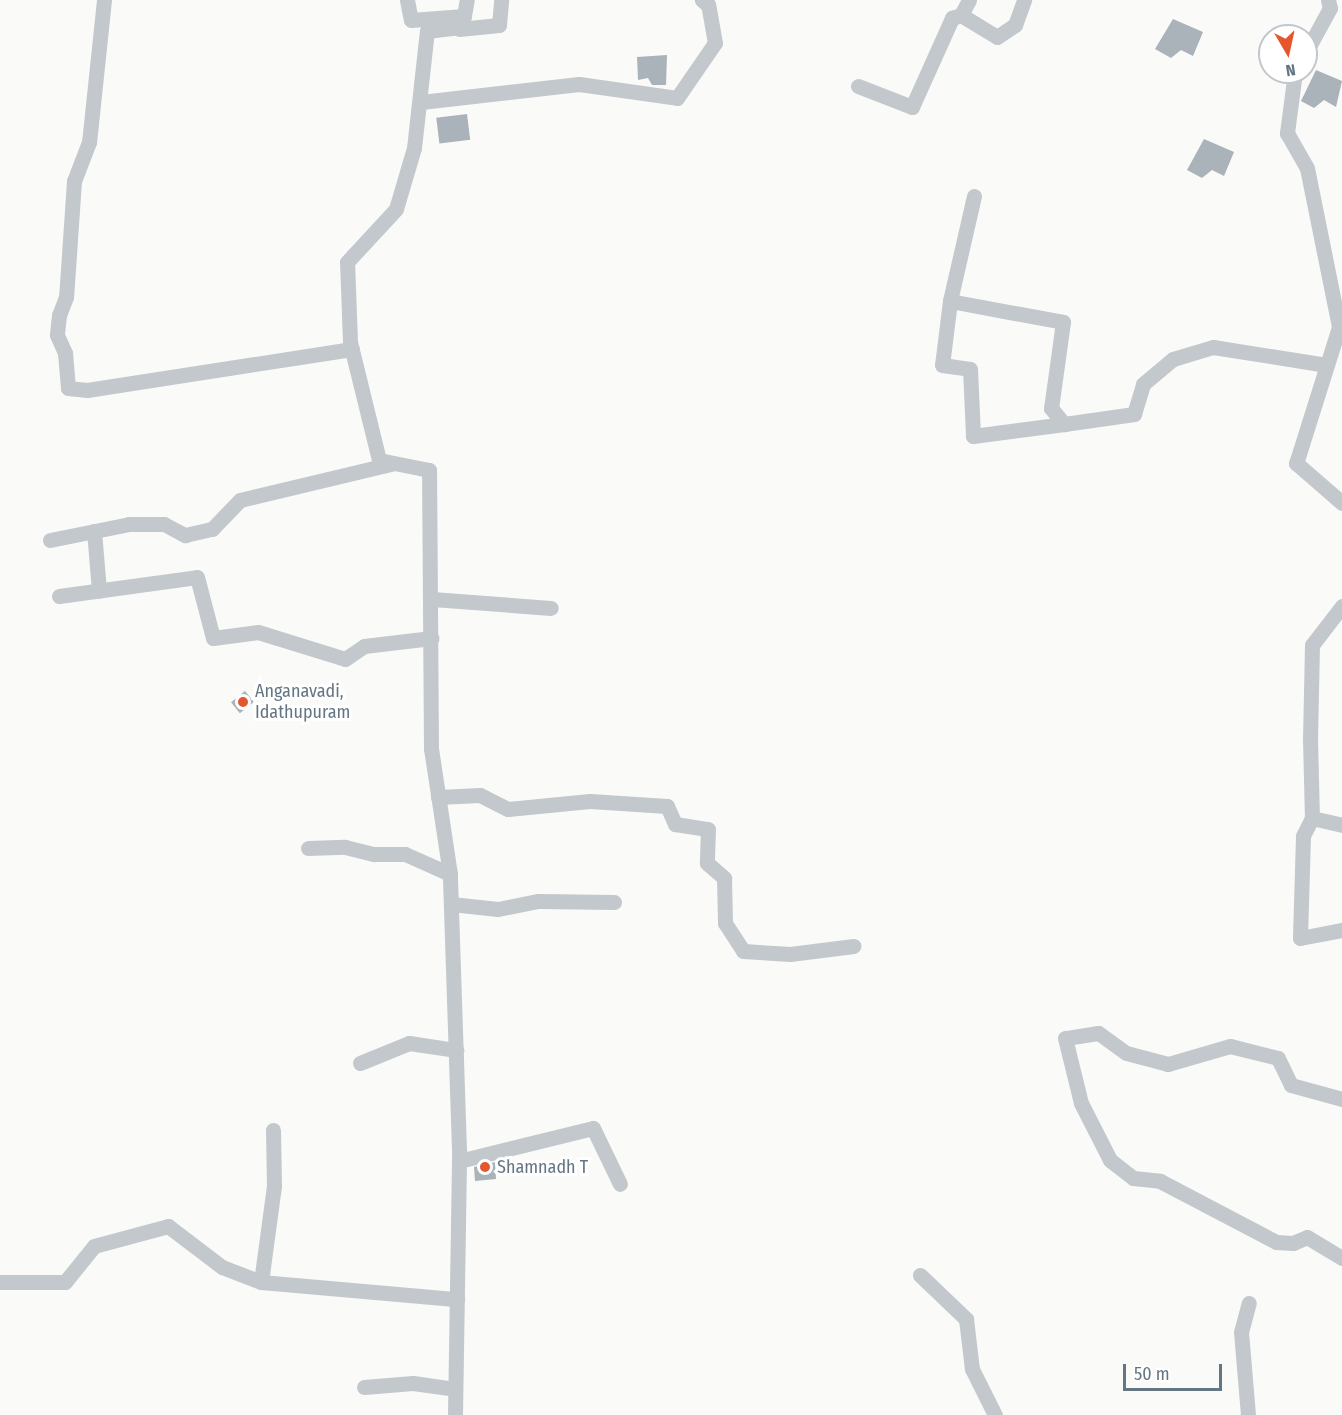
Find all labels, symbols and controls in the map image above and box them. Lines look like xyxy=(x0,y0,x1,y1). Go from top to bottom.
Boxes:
north arrow xyxy=(1258,24,1318,84)
text: N xyxy=(1284,60,1297,80)
place label: Anganavadi, Idathupuram xyxy=(255,681,350,724)
marker: Anganavadi, Idathupuram xyxy=(236,695,250,709)
place label: Shamnadh T xyxy=(497,1156,588,1178)
marker: Shamnadh T xyxy=(478,1160,492,1174)
scale bar xyxy=(1126,1352,1225,1390)
text: 50 m xyxy=(1134,1363,1170,1385)

